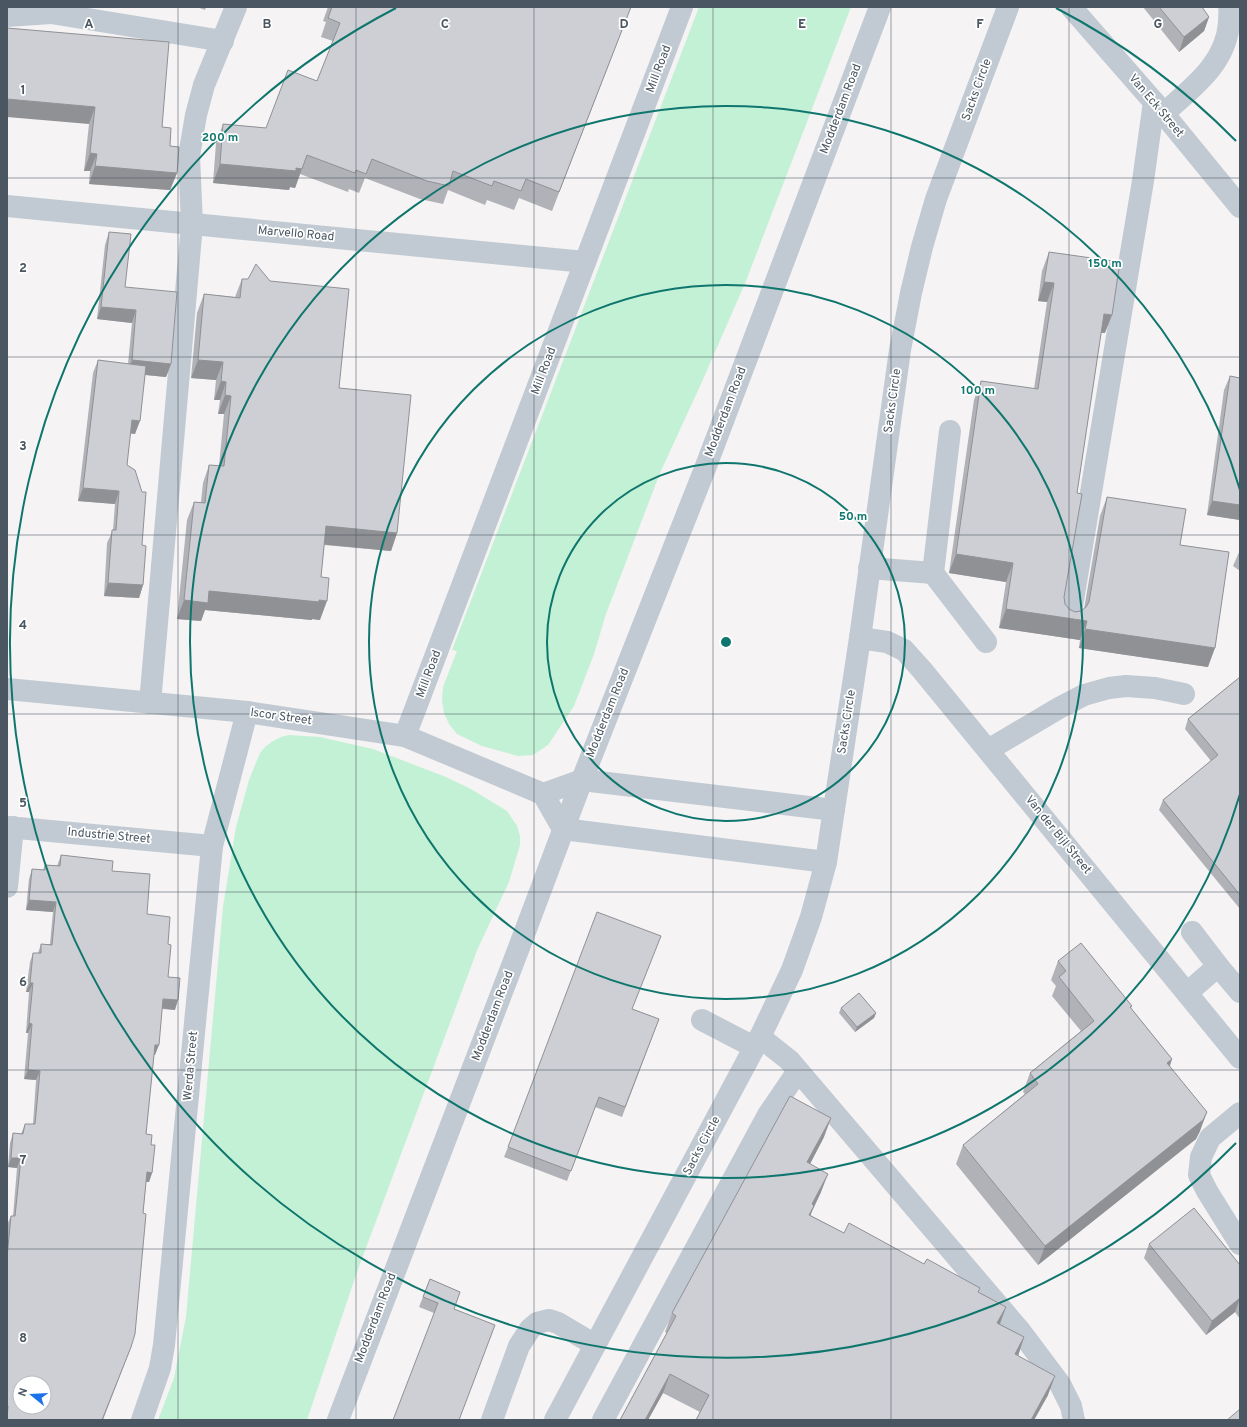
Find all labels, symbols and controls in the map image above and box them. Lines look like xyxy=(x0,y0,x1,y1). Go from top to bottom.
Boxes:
text: A xyxy=(84,17,94,33)
text: B xyxy=(263,17,272,33)
text: C xyxy=(441,17,449,33)
text: D xyxy=(619,17,629,33)
text: E xyxy=(798,17,806,33)
text: F xyxy=(976,17,984,33)
text: G xyxy=(1154,17,1163,33)
street label: Mill Road xyxy=(643,43,675,95)
street label: Sacks Circle xyxy=(958,57,996,123)
street label: Modderdam Road xyxy=(817,62,865,156)
street label: Van Eck Street xyxy=(1125,71,1187,141)
text: 1 xyxy=(20,83,26,99)
text: 200 m xyxy=(202,130,238,146)
street label: Marvello Road xyxy=(257,223,335,245)
text: 150 m xyxy=(1088,256,1122,272)
text: 2 xyxy=(19,261,27,277)
street label: Mill Road xyxy=(528,345,560,397)
street label: Modderdam Road xyxy=(702,365,750,459)
street label: Sacks Circle xyxy=(881,368,905,434)
text: 100 m xyxy=(961,383,995,399)
text: 3 xyxy=(19,439,27,455)
text: 50 m xyxy=(839,509,867,525)
text: 4 xyxy=(19,618,27,634)
centre of rings xyxy=(719,635,733,649)
street label: Mill Road xyxy=(413,648,445,700)
street label: Modderdam Road xyxy=(583,666,633,760)
street label: Sacks Circle xyxy=(834,689,860,755)
street label: Iscor Street xyxy=(249,705,313,729)
street label: Van der Bijl Street xyxy=(1021,792,1095,878)
text: 5 xyxy=(19,796,27,812)
street label: Industrie Street xyxy=(67,824,151,848)
street label: Modderdam Road xyxy=(469,969,517,1063)
text: 6 xyxy=(19,975,27,991)
street label: Werda Street xyxy=(180,1031,202,1101)
street label: Sacks Circle xyxy=(680,1114,724,1178)
text: 7 xyxy=(20,1153,27,1169)
street label: Modderdam Road xyxy=(352,1271,400,1365)
text: 8 xyxy=(19,1331,27,1347)
north arrow xyxy=(12,1375,52,1415)
text: N xyxy=(16,1386,31,1398)

